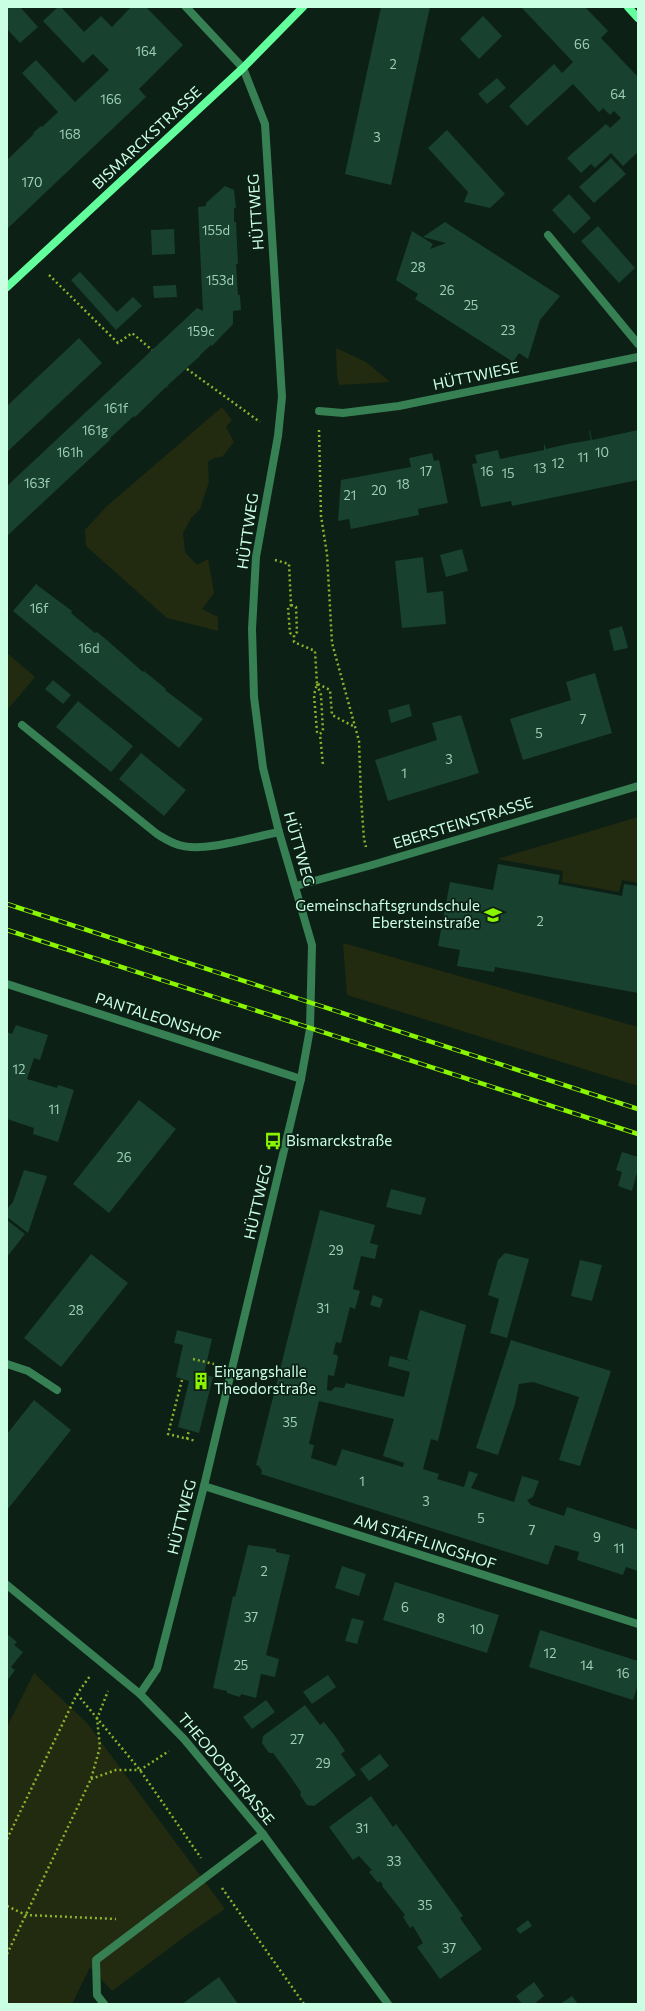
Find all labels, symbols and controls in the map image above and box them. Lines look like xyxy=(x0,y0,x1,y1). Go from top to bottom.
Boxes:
house number: 66 xyxy=(574,36,590,52)
house number: 164 xyxy=(135,43,157,59)
house number: 2 xyxy=(389,56,397,72)
street label: BISMARCKSTRASSE xyxy=(88,82,205,193)
house number: 64 xyxy=(610,86,626,102)
house number: 166 xyxy=(100,91,122,107)
house number: 168 xyxy=(59,126,81,142)
house number: 3 xyxy=(373,129,381,145)
street label: HÜTTWEG xyxy=(243,173,267,251)
house number: 170 xyxy=(22,174,42,190)
house number: 155d xyxy=(202,222,230,238)
house number: 28 xyxy=(410,259,426,275)
house number: 153d xyxy=(206,272,234,288)
house number: 26 xyxy=(439,282,455,298)
house number: 25 xyxy=(464,297,478,313)
house number: 23 xyxy=(501,322,515,338)
house number: 159c xyxy=(187,323,215,339)
street label: HÜTTWIESE xyxy=(431,357,521,393)
house number: 161f xyxy=(104,400,129,416)
house number: 161g xyxy=(82,422,108,438)
house number: 161h xyxy=(57,444,83,460)
house number: 10 xyxy=(595,444,609,460)
house number: 11 xyxy=(577,449,589,465)
house number: 12 xyxy=(552,455,564,471)
house number: 13 xyxy=(534,460,546,476)
house number: 17 xyxy=(420,463,432,479)
house number: 16 xyxy=(480,463,494,479)
house number: 15 xyxy=(501,465,515,481)
house number: 163f xyxy=(24,475,51,491)
house number: 18 xyxy=(396,476,410,492)
house number: 20 xyxy=(371,482,387,498)
house number: 21 xyxy=(344,487,356,503)
street label: HÜTTWEG xyxy=(233,492,261,570)
house number: 16f xyxy=(30,600,49,616)
house number: 16d xyxy=(79,640,99,656)
house number: 7 xyxy=(580,711,587,727)
house number: 5 xyxy=(535,725,543,741)
house number: 3 xyxy=(445,751,453,767)
house number: 1 xyxy=(401,765,407,781)
street label: EBERSTEINSTRASSE xyxy=(391,792,535,852)
street label: HÜTTWEG xyxy=(281,809,319,888)
place label: Gemeinschaftsgrundschule Ebersteinstraße xyxy=(295,896,480,931)
school or university icon: Gemeinschaftsgrundschule Ebersteinstraße xyxy=(483,905,503,925)
house number: 2 xyxy=(536,913,544,929)
street label: PANTALEONSHOF xyxy=(93,988,223,1046)
house number: 12 xyxy=(13,1061,25,1077)
house number: 11 xyxy=(48,1101,60,1117)
bus stop icon: Bismarckstraße xyxy=(263,1131,283,1151)
place label: Bismarckstraße xyxy=(286,1131,392,1149)
house number: 26 xyxy=(116,1149,132,1165)
street label: HÜTTWEG xyxy=(240,1162,274,1241)
house number: 29 xyxy=(328,1242,344,1258)
house number: 31 xyxy=(317,1300,329,1316)
house number: 28 xyxy=(68,1302,84,1318)
place label: Eingangshalle Theodorstraße xyxy=(214,1362,316,1397)
building icon: Eingangshalle Theodorstraße xyxy=(191,1371,211,1391)
house number: 35 xyxy=(283,1414,297,1430)
house number: 1 xyxy=(359,1473,365,1489)
street label: HÜTTWEG xyxy=(163,1477,199,1556)
house number: 3 xyxy=(422,1493,430,1509)
street label: AM STÄFFLINGSHOF xyxy=(352,1510,498,1572)
house number: 5 xyxy=(477,1510,485,1526)
house number: 7 xyxy=(529,1522,536,1538)
house number: 9 xyxy=(593,1529,601,1545)
house number: 11 xyxy=(613,1540,625,1556)
house number: 2 xyxy=(260,1563,268,1579)
house number: 6 xyxy=(401,1599,409,1615)
house number: 37 xyxy=(244,1609,258,1625)
house number: 8 xyxy=(437,1610,445,1626)
house number: 10 xyxy=(470,1621,484,1637)
house number: 12 xyxy=(544,1645,556,1661)
house number: 25 xyxy=(234,1657,248,1673)
house number: 14 xyxy=(580,1657,594,1673)
house number: 16 xyxy=(616,1665,630,1681)
street label: THEODORSTRASSE xyxy=(175,1709,279,1828)
house number: 27 xyxy=(290,1731,304,1747)
house number: 29 xyxy=(315,1755,331,1771)
house number: 31 xyxy=(356,1820,368,1836)
house number: 33 xyxy=(387,1853,401,1869)
house number: 35 xyxy=(418,1897,432,1913)
house number: 37 xyxy=(442,1940,456,1956)

